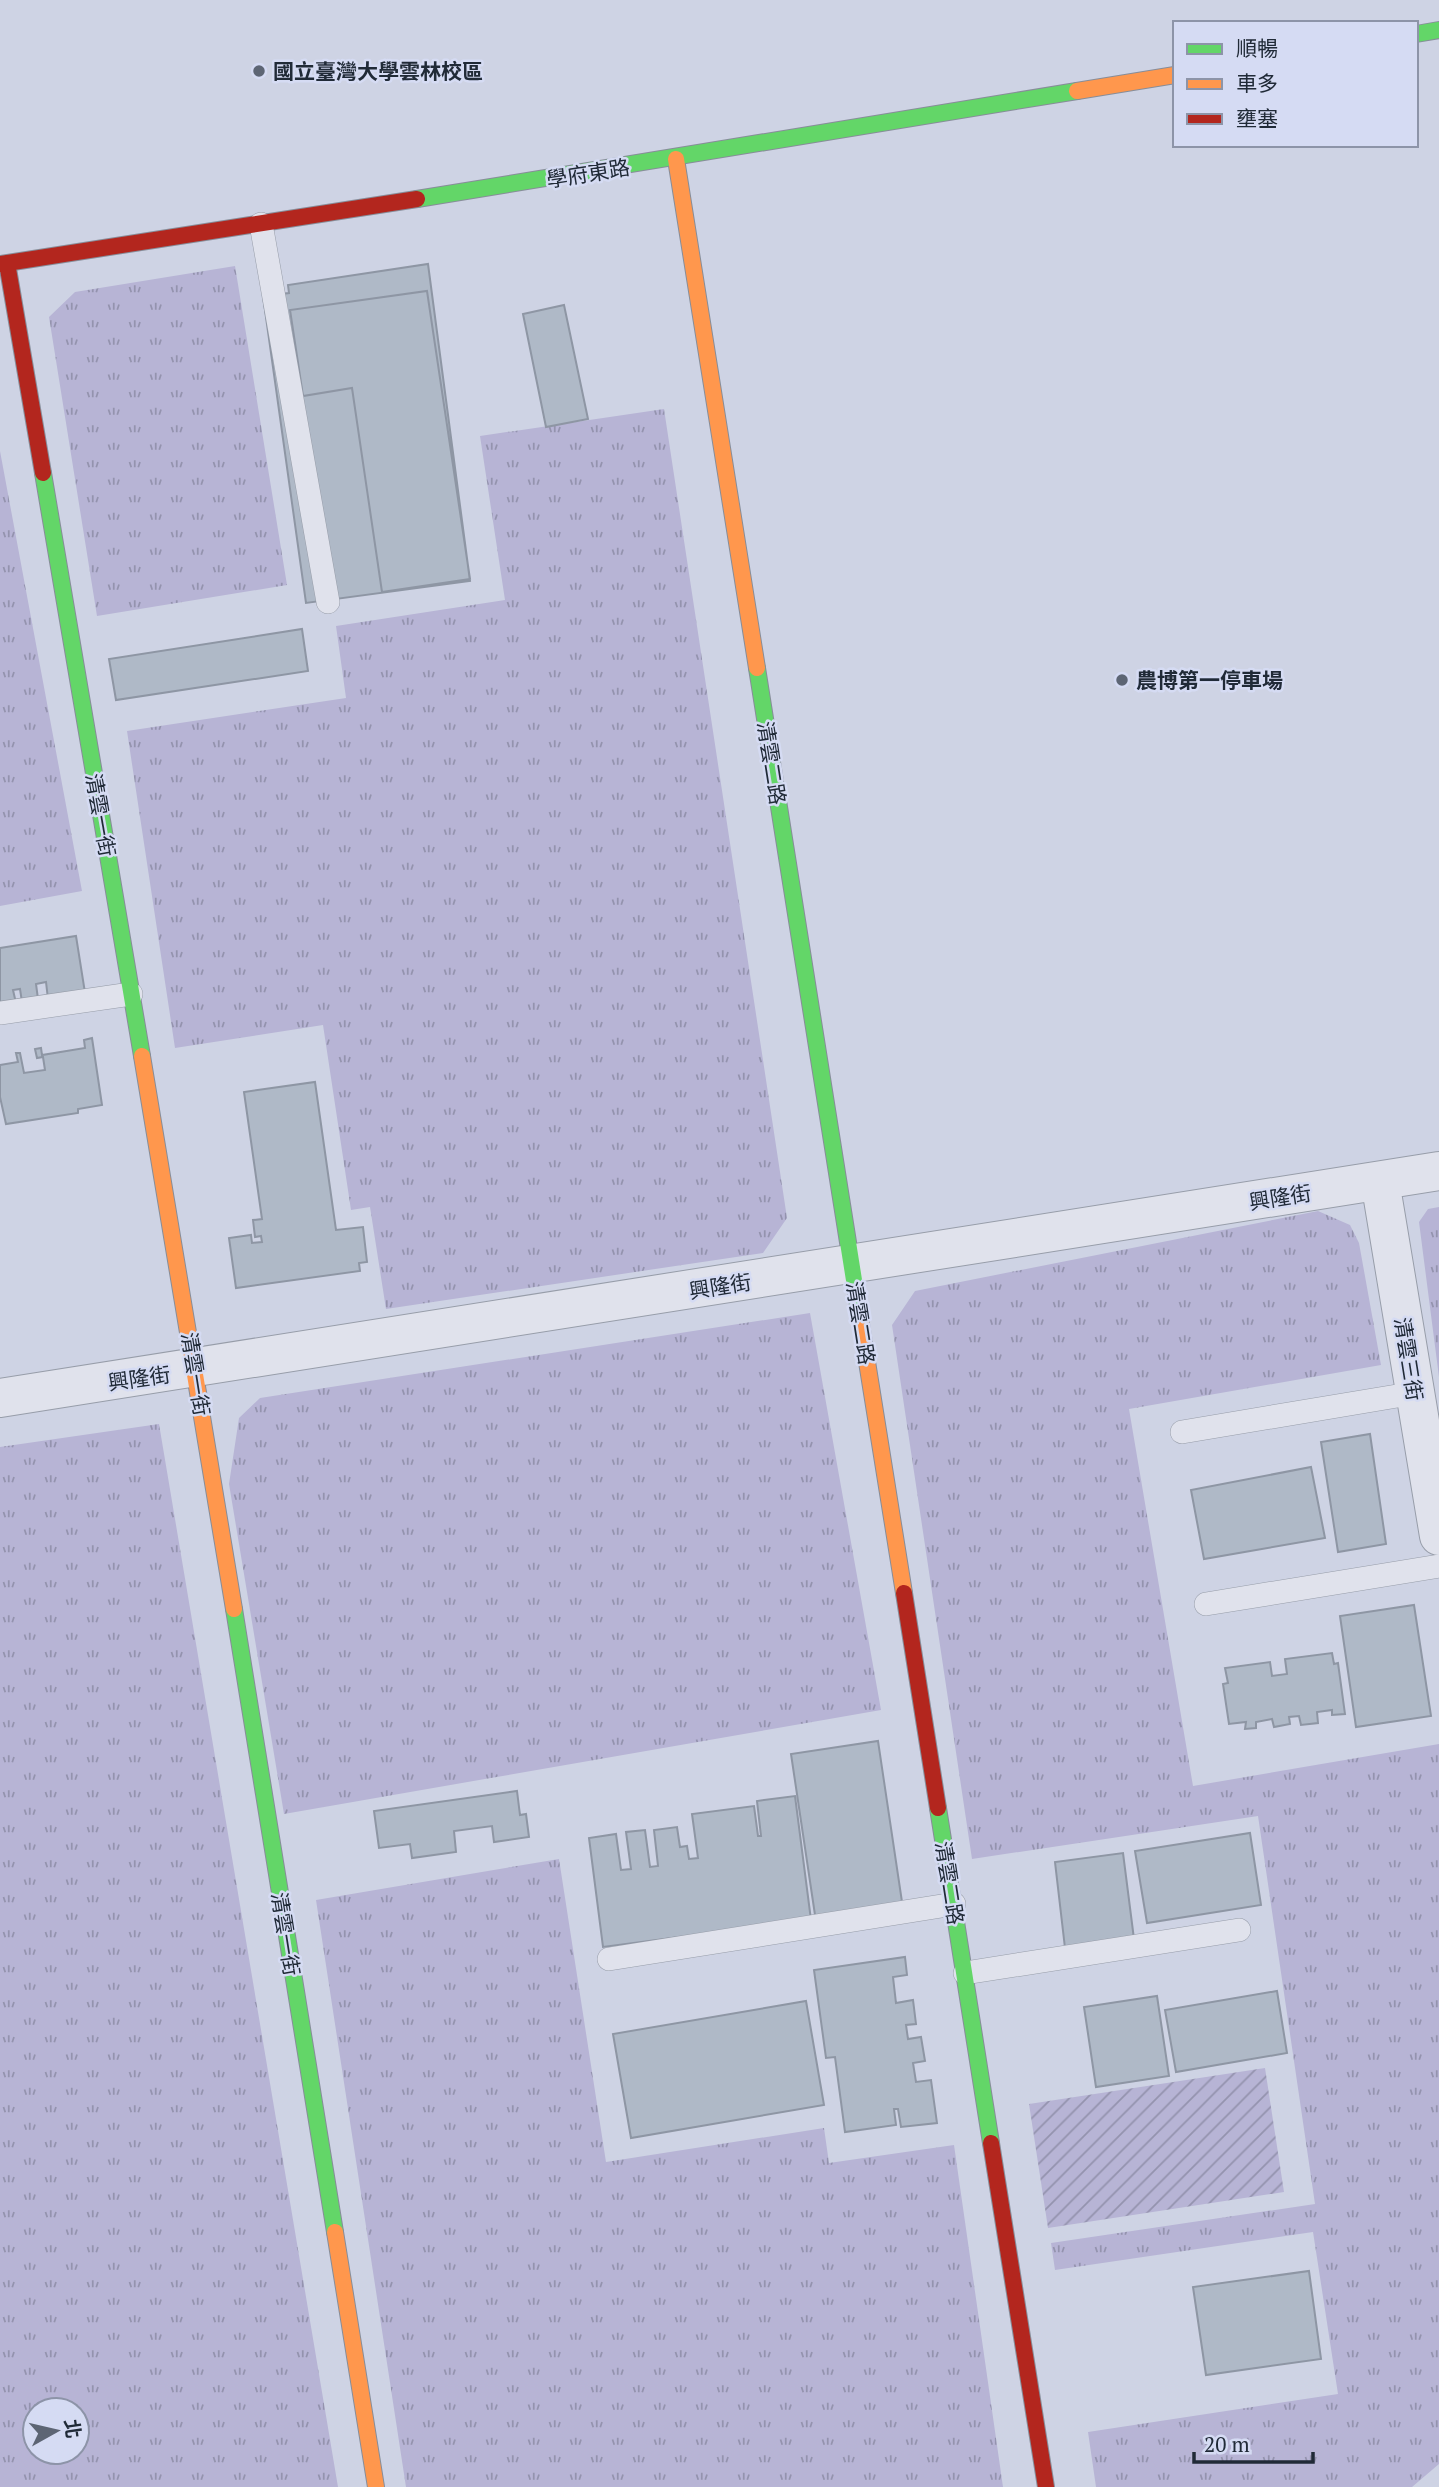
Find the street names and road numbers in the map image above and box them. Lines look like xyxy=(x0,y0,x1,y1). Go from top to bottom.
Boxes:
street label: 學府東路 xyxy=(544,153,632,193)
street label: 清雲二路 xyxy=(752,719,792,807)
street label: 清雲一街 xyxy=(80,771,122,859)
street label: 興隆街 xyxy=(1247,1178,1313,1216)
street label: 興隆街 xyxy=(687,1267,753,1305)
street label: 清雲二路 xyxy=(841,1279,881,1367)
street label: 清雲三街 xyxy=(1389,1315,1429,1403)
street label: 清雲一街 xyxy=(176,1330,216,1418)
street label: 興隆街 xyxy=(106,1360,172,1396)
street label: 清雲二路 xyxy=(930,1839,970,1927)
street label: 清雲一街 xyxy=(266,1890,306,1978)

